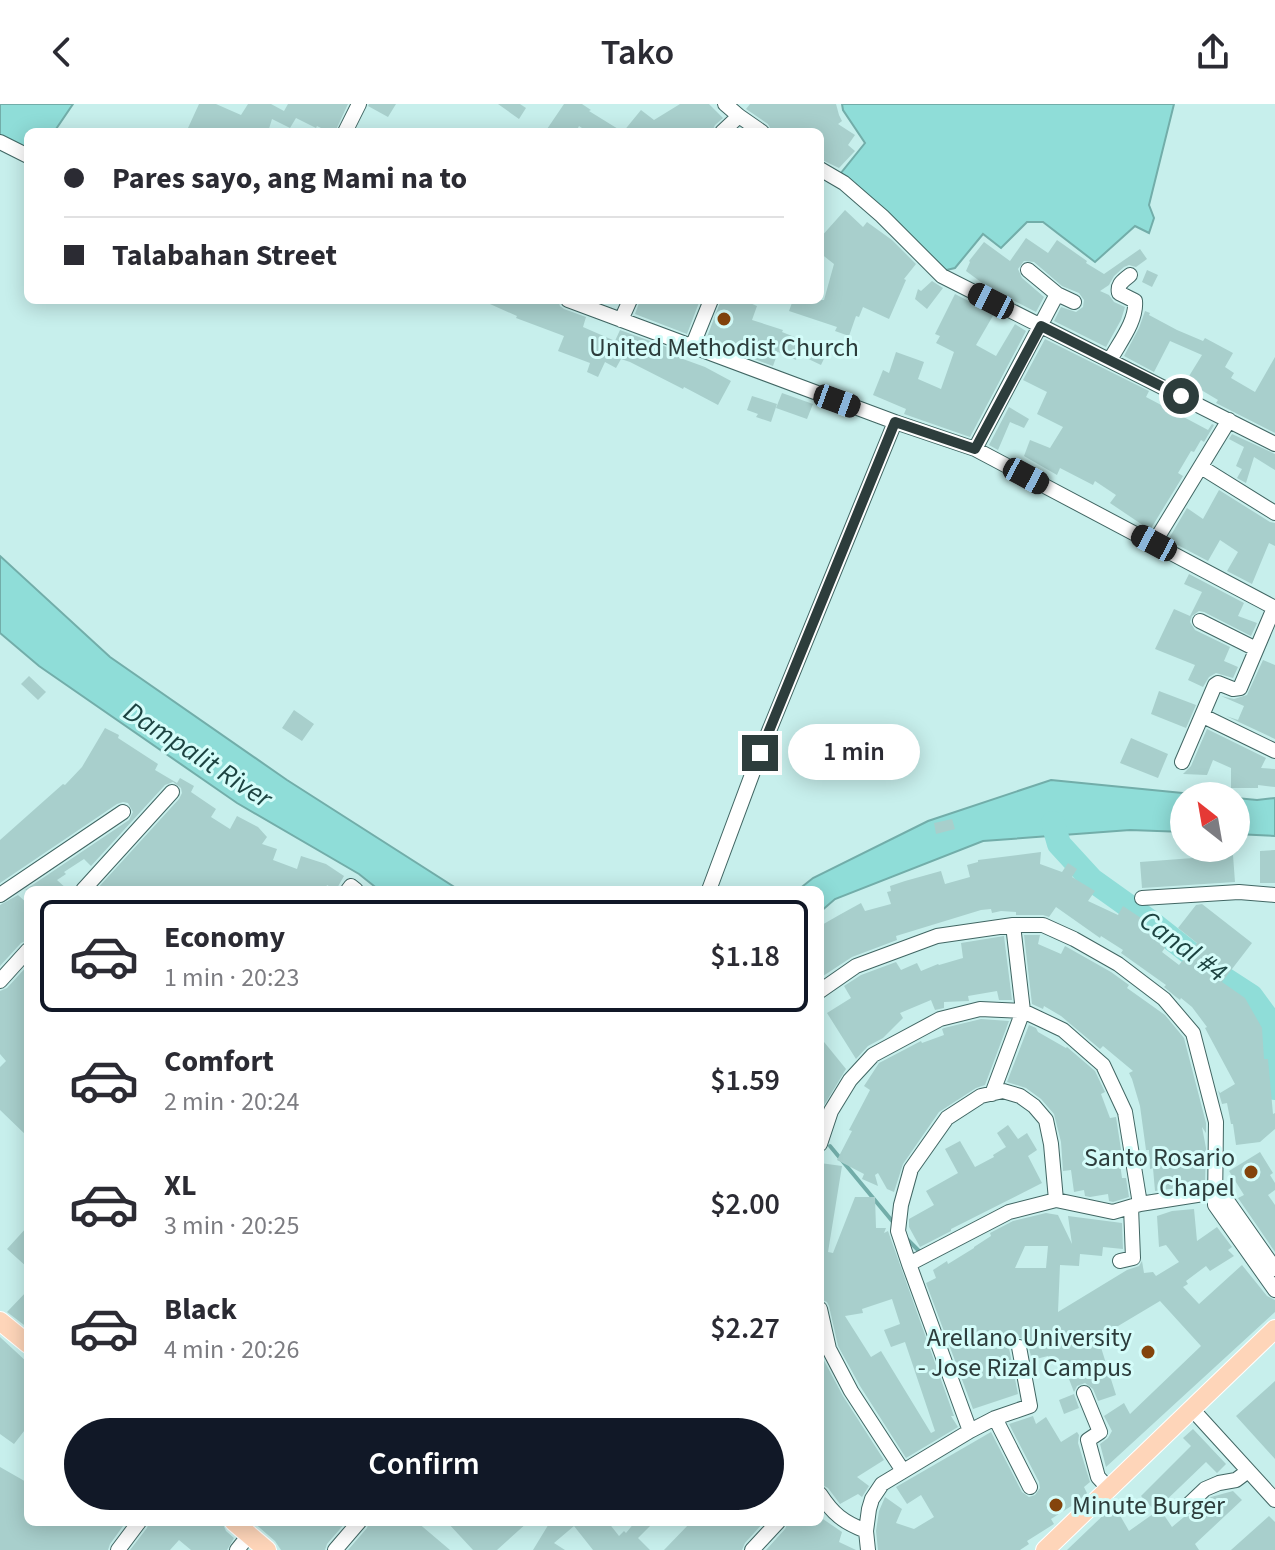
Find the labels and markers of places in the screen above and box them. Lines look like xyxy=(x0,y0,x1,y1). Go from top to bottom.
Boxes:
marker: United Methodist Church xyxy=(715,310,733,328)
place label: United Methodist Church xyxy=(589,329,859,366)
place label: Santo Rosario Chapel xyxy=(1084,1139,1235,1206)
marker: Santo Rosario Chapel xyxy=(1242,1163,1260,1181)
place label: Arellano University - Jose Rizal Campus xyxy=(918,1319,1132,1386)
marker: Arellano University - Jose Rizal Campus xyxy=(1139,1343,1157,1361)
place label: Minute Burger xyxy=(1072,1487,1226,1524)
marker: Minute Burger xyxy=(1047,1496,1065,1514)

